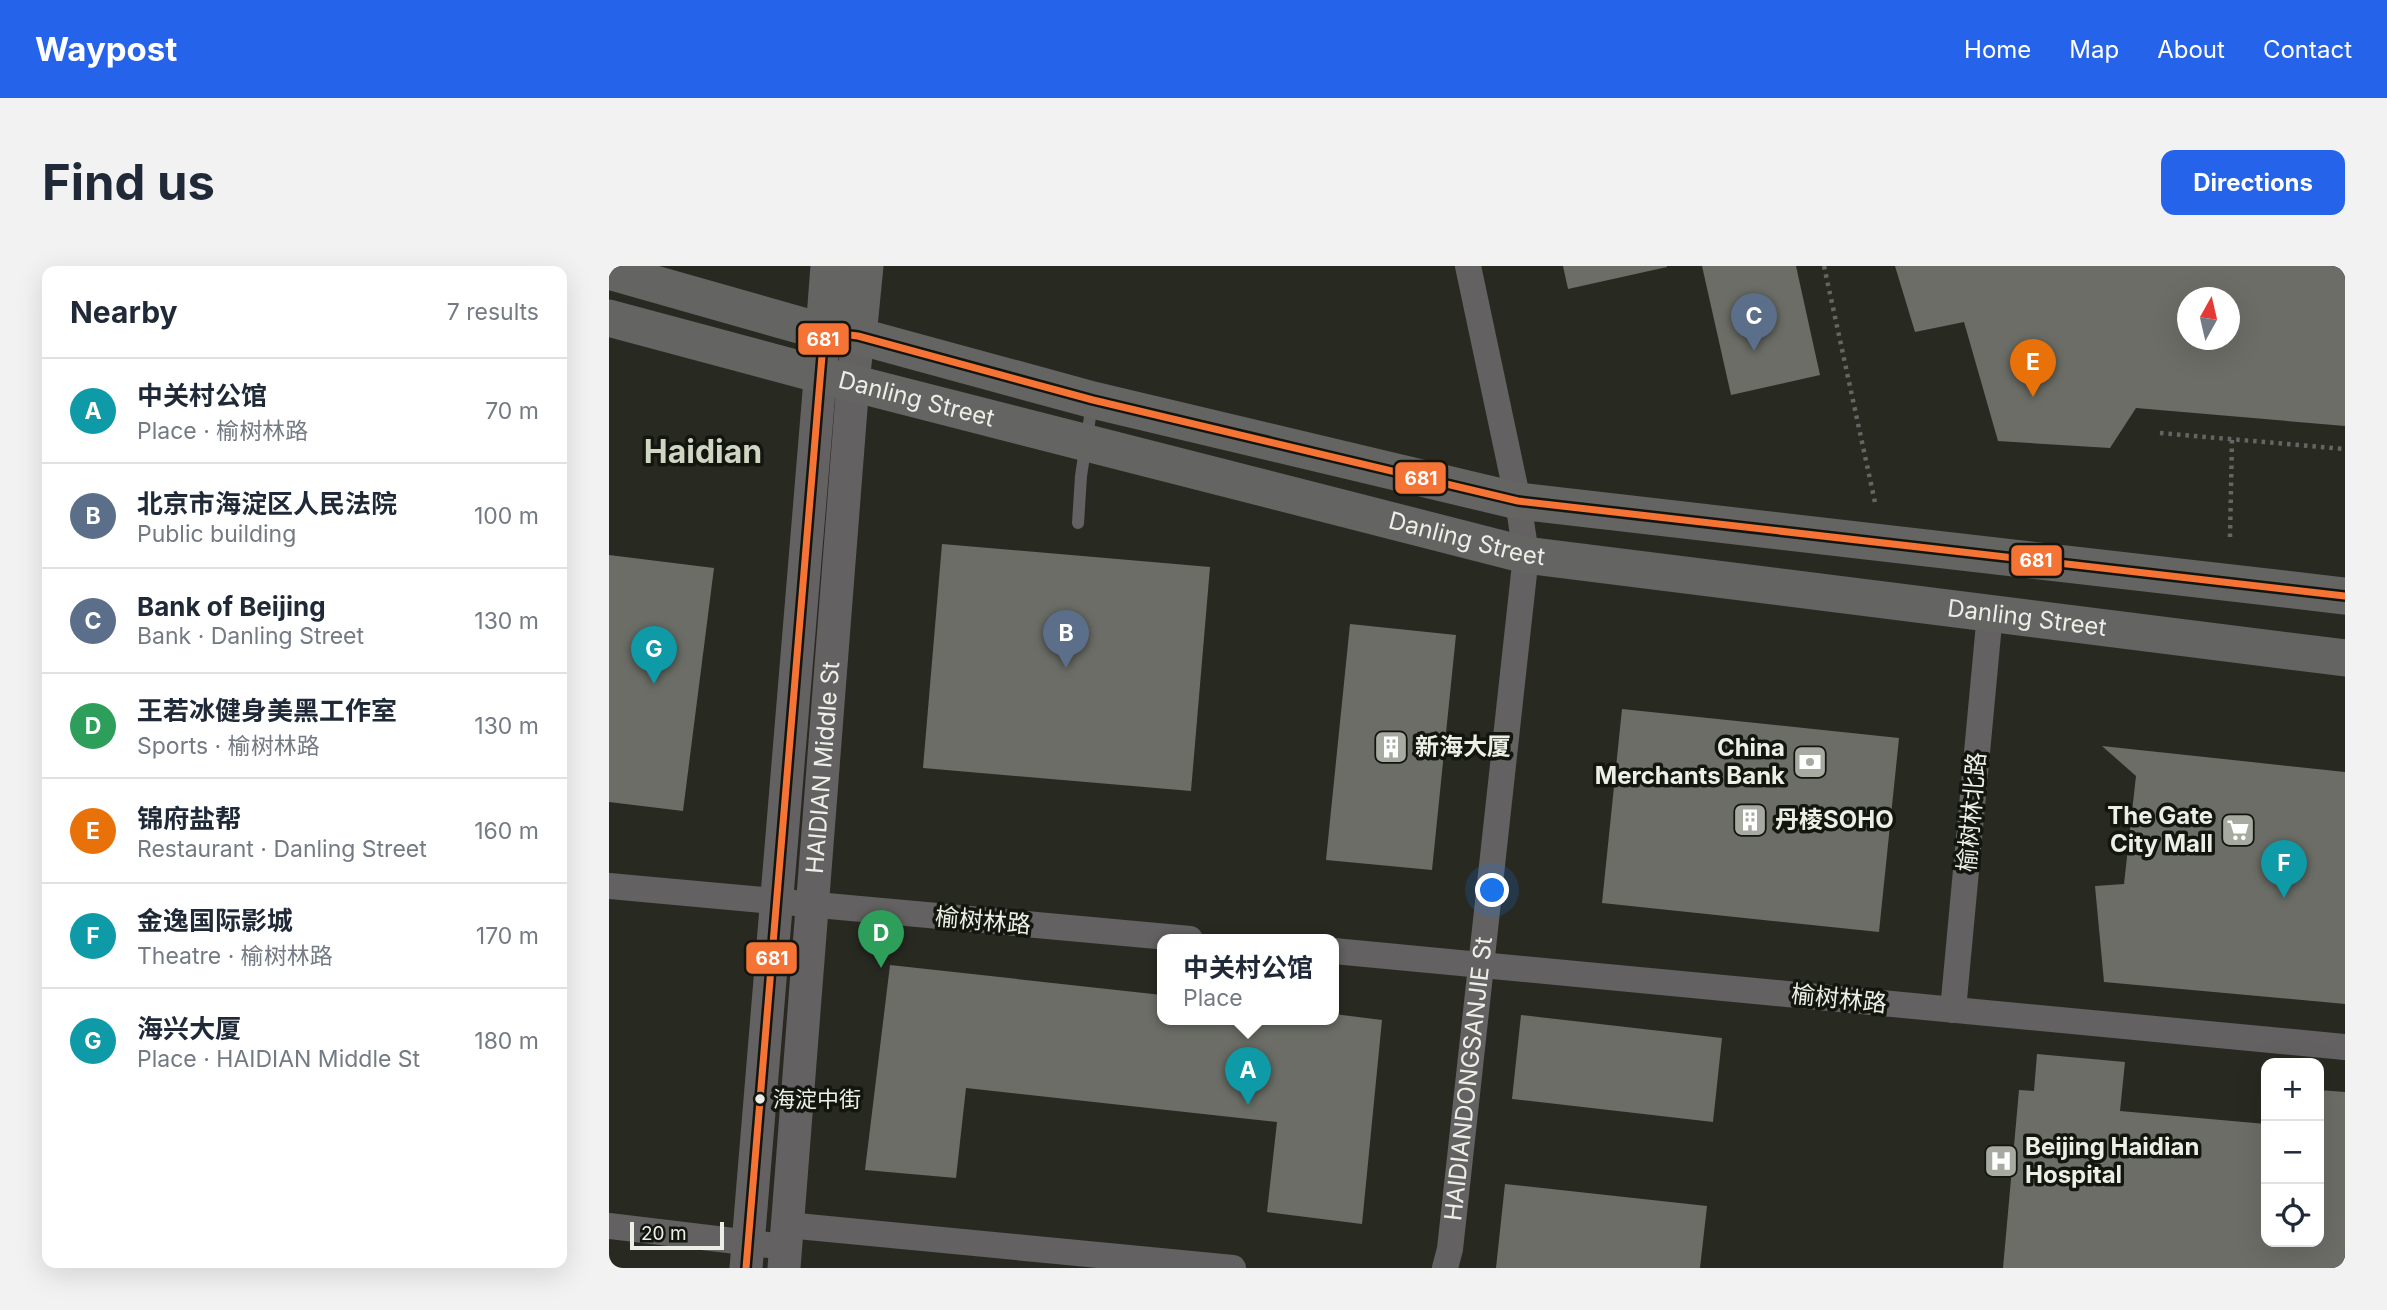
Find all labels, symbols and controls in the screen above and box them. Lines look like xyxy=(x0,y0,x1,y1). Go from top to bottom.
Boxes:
text: Waypost xyxy=(35,29,177,69)
text: Home xyxy=(1964,35,2031,64)
text: Map xyxy=(2069,35,2119,64)
text: About xyxy=(2157,35,2225,64)
text: Contact xyxy=(2263,35,2352,64)
button: Directions xyxy=(2161,150,2345,215)
text: Find us xyxy=(42,153,215,212)
north arrow xyxy=(2177,287,2240,350)
pin: C xyxy=(1731,293,1777,351)
text: Nearby xyxy=(70,294,178,330)
text: 7 results xyxy=(447,298,539,326)
line badge: 681 xyxy=(797,322,850,356)
text: 681 xyxy=(807,328,839,351)
pin: E xyxy=(2010,339,2056,397)
street label: Danling Street xyxy=(835,365,998,433)
text: 中关村公馆 xyxy=(137,380,267,411)
text: A xyxy=(84,397,102,425)
text: 70 m xyxy=(485,397,539,425)
text: Place · 榆树林路 xyxy=(137,417,308,445)
district label: Haidian xyxy=(644,432,762,471)
line badge: 681 xyxy=(1394,461,1447,495)
text: 681 xyxy=(1405,467,1437,490)
text: 北京市海淀区人民法院 xyxy=(137,488,397,519)
text: B xyxy=(85,502,101,530)
text: 100 m xyxy=(474,502,539,530)
street label: Danling Street xyxy=(1386,506,1547,571)
text: Public building xyxy=(137,520,296,548)
line badge: 681 xyxy=(2010,544,2063,577)
text: 681 xyxy=(2020,549,2052,572)
text: Bank of Beijing xyxy=(137,591,326,622)
street label: Danling Street xyxy=(1946,593,2108,642)
text: C xyxy=(84,607,102,635)
text: 130 m xyxy=(474,607,539,635)
pin: B xyxy=(1043,610,1089,668)
text: Bank · Danling Street xyxy=(137,622,364,650)
pin: G xyxy=(631,626,677,684)
street label: HAIDIAN Middle St xyxy=(800,660,845,875)
text: 王若冰健身美黑工作室 xyxy=(137,695,397,726)
text: D xyxy=(85,712,101,740)
text: 130 m xyxy=(474,712,539,740)
building icon: 新海大厦 xyxy=(1372,728,1410,766)
text: Sports · 榆树林路 xyxy=(137,732,320,760)
place label: 新海大厦 xyxy=(1415,732,1511,761)
place label: China Merchants Bank xyxy=(1595,733,1785,790)
bank icon: China Merchants Bank xyxy=(1791,743,1829,781)
street label: 榆树林北路 xyxy=(1952,751,1991,873)
building icon: 丹棱SOHO xyxy=(1731,801,1769,839)
place label: The Gate City Mall xyxy=(2107,801,2213,858)
text: 锦府盐帮 xyxy=(137,803,241,834)
place label: 丹棱SOHO xyxy=(1775,805,1894,834)
supermarket icon: The Gate City Mall xyxy=(2219,811,2257,849)
text: E xyxy=(86,817,100,845)
text: 160 m xyxy=(474,817,539,845)
text: Restaurant · Danling Street xyxy=(137,835,427,863)
pin: F xyxy=(2261,840,2307,898)
your location xyxy=(1475,873,1509,907)
street label: 榆树林路 xyxy=(934,902,1032,939)
text: 金逸国际影城 xyxy=(137,905,293,936)
pin: D xyxy=(858,910,904,968)
text: F xyxy=(86,922,100,950)
text: 170 m xyxy=(476,922,539,950)
popup xyxy=(1157,934,1339,1025)
street label: HAIDIANDONGSANJIE St xyxy=(1438,935,1498,1222)
line badge: 681 xyxy=(745,941,798,975)
text: Theatre · 榆树林路 xyxy=(137,942,333,970)
text: 681 xyxy=(756,947,788,970)
text: 中关村公馆 xyxy=(1183,952,1313,983)
street label: 榆树林路 xyxy=(1790,979,1888,1018)
text: Place xyxy=(1183,984,1243,1012)
text: 海兴大厦 xyxy=(137,1013,241,1044)
text: G xyxy=(84,1027,102,1055)
text: 180 m xyxy=(474,1027,539,1055)
text: Place · HAIDIAN Middle St xyxy=(137,1045,420,1073)
pin: A xyxy=(1225,1047,1271,1105)
map controls xyxy=(2261,1058,2324,1247)
button: + xyxy=(2261,1058,2324,1121)
place label: 海淀中街 xyxy=(773,1086,861,1112)
marker: 海淀中街 xyxy=(753,1092,767,1106)
button: − xyxy=(2261,1121,2324,1184)
place label: Beijing Haidian Hospital xyxy=(2025,1132,2199,1189)
hospital icon: Beijing Haidian Hospital xyxy=(1982,1142,2020,1180)
button: locate xyxy=(2261,1184,2324,1247)
scale bar xyxy=(630,1219,725,1251)
text: 20 m xyxy=(641,1222,687,1245)

